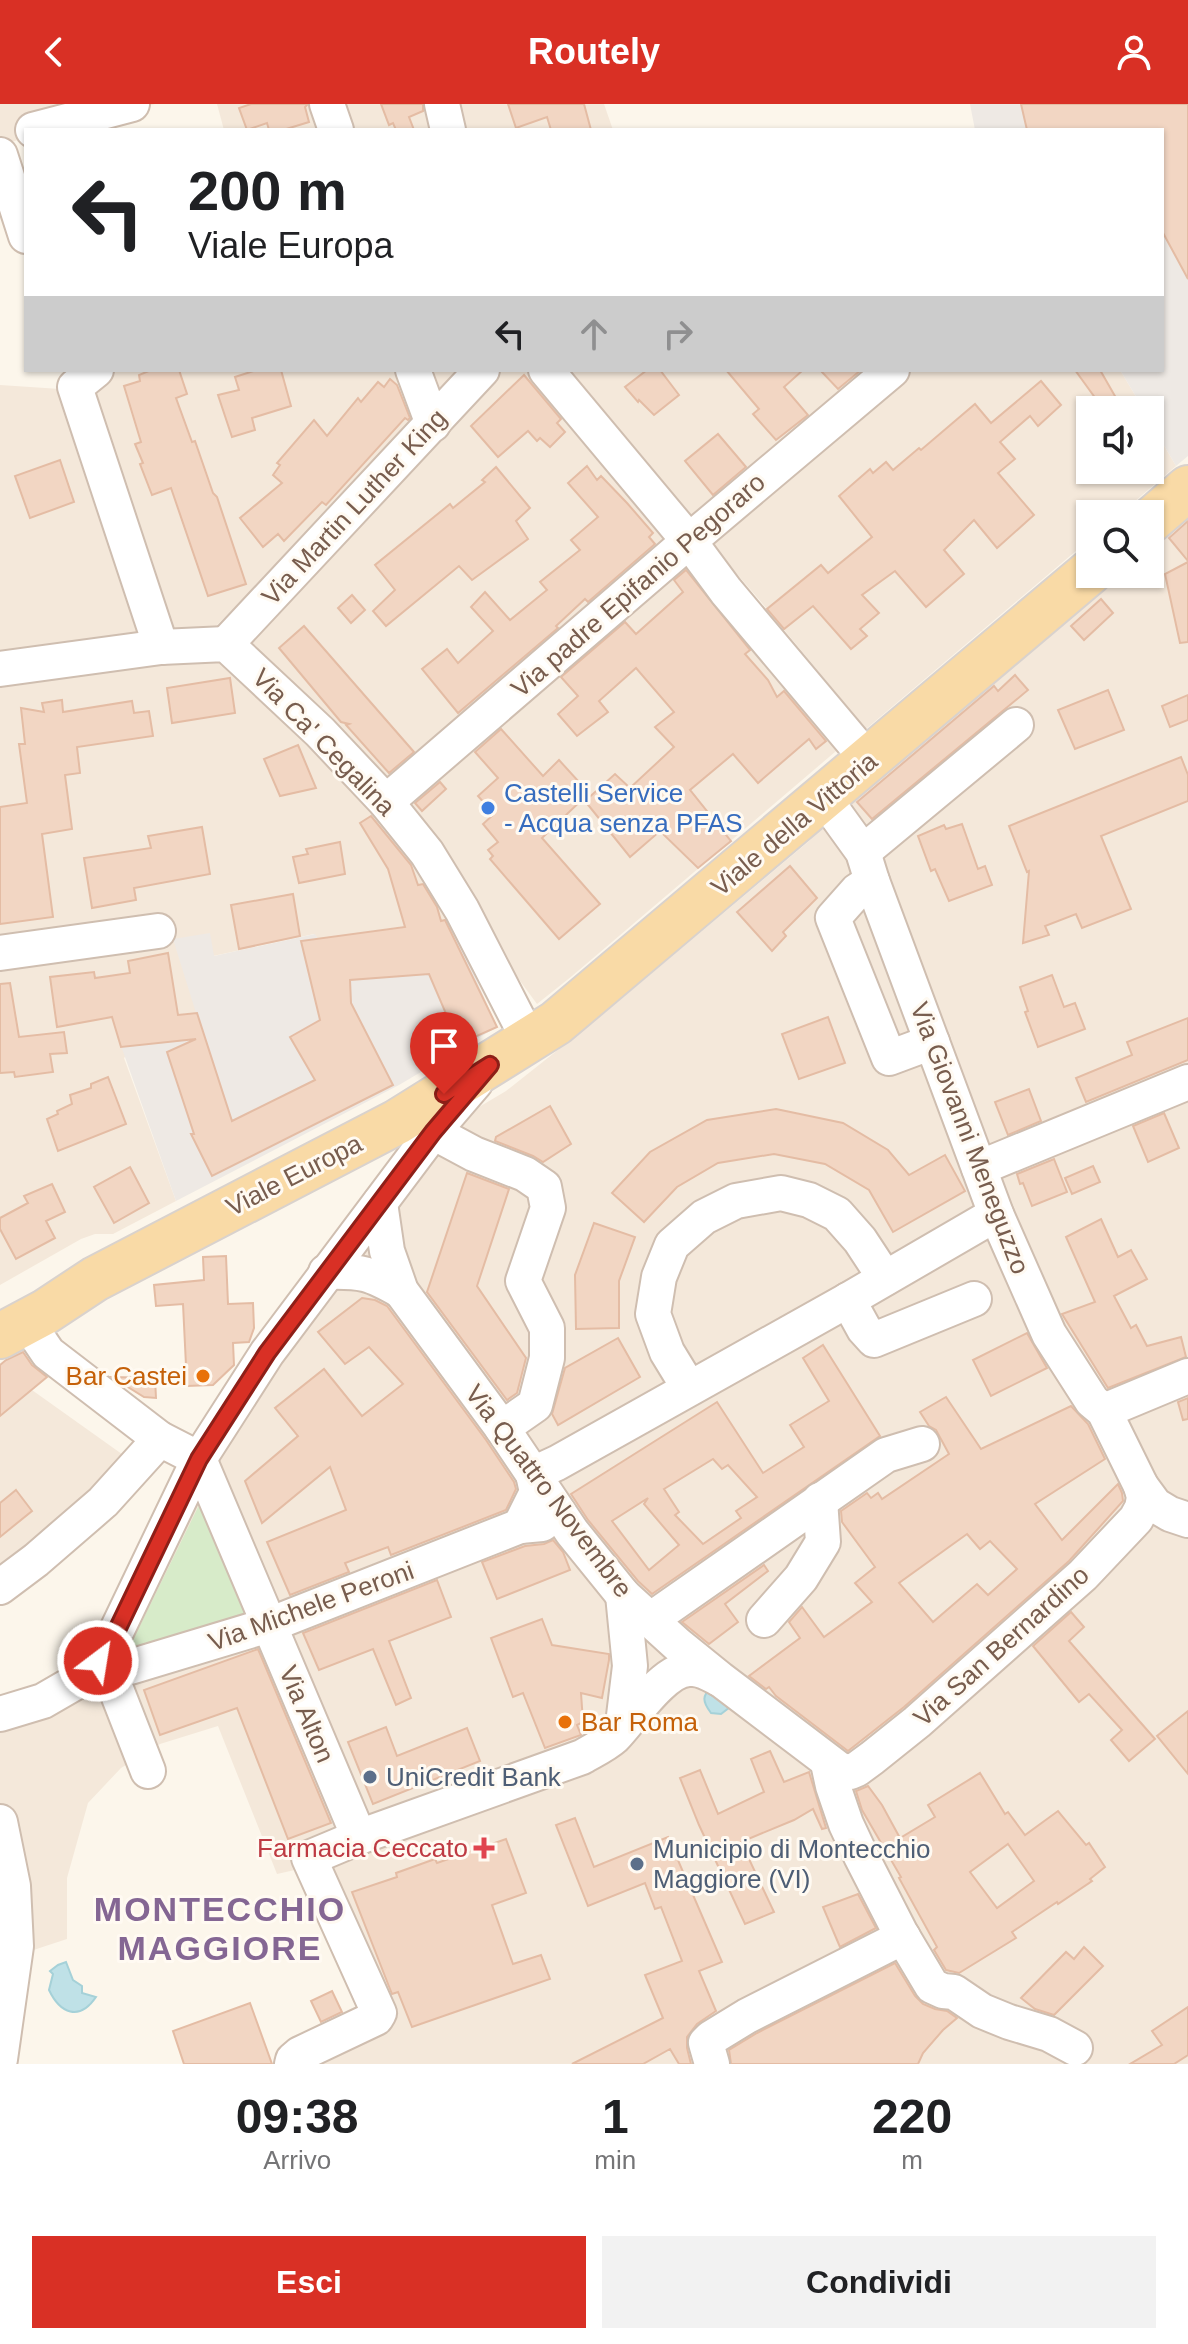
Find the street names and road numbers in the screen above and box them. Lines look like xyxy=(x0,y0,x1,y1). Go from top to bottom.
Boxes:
street label: Via Martin Luther King xyxy=(255,403,453,611)
street label: Via padre Epifanio Pegoraro xyxy=(505,467,771,703)
street label: Via Ca' Cegalina xyxy=(246,662,402,822)
street label: Viale della Vittoria xyxy=(705,746,883,902)
street label: Via Giovanni Meneguzzo xyxy=(904,998,1036,1278)
street label: Viale Europa xyxy=(221,1128,367,1222)
street label: Via Quattro Novembre xyxy=(459,1379,639,1603)
street label: Via Michele Peroni xyxy=(204,1555,418,1657)
street label: Via San Bernardino xyxy=(907,1560,1095,1732)
street label: Via Alton xyxy=(273,1661,341,1767)

